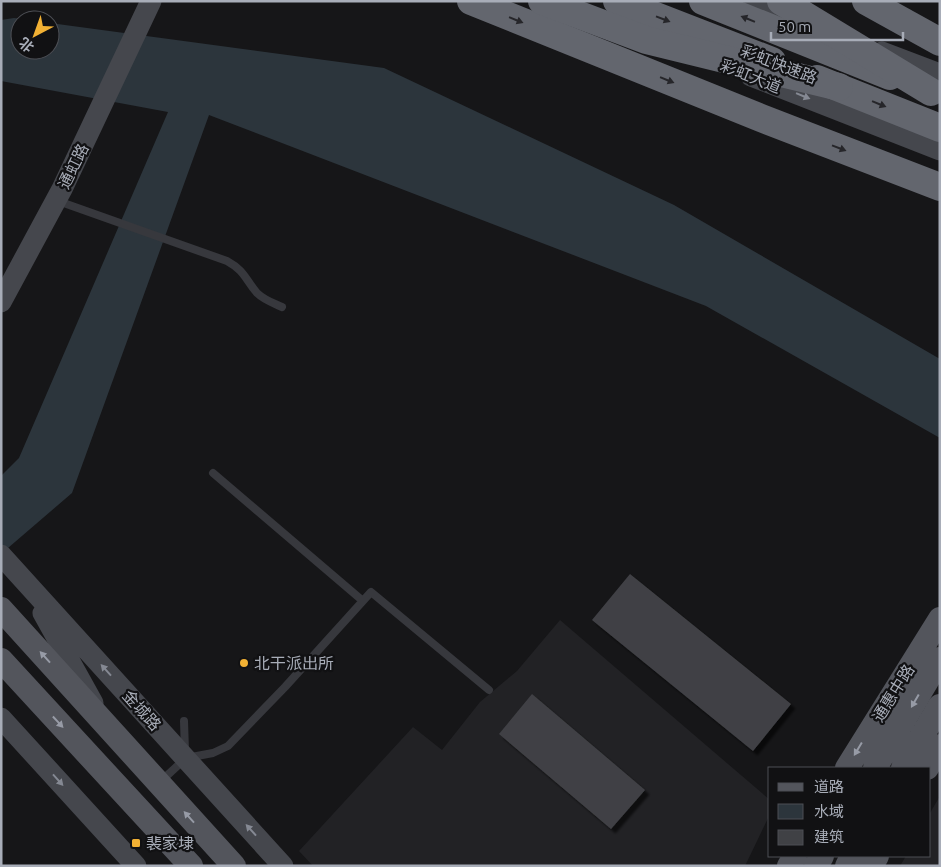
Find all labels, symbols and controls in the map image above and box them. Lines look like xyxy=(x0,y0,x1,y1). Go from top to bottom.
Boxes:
north arrow xyxy=(10,10,60,60)
scale bar xyxy=(771,10,904,42)
one-way arrow xyxy=(741,15,755,23)
one-way arrow xyxy=(509,16,523,24)
one-way arrow xyxy=(655,16,670,23)
text: 50 m xyxy=(778,18,811,35)
text: 北 xyxy=(16,34,37,55)
street label: 彩虹快速路 xyxy=(738,41,820,87)
street label: 彩虹大道 xyxy=(718,56,784,96)
one-way arrow xyxy=(660,77,674,85)
one-way arrow xyxy=(796,92,811,100)
one-way arrow xyxy=(872,100,886,108)
street label: 通虹路 xyxy=(54,140,92,192)
one-way arrow xyxy=(832,144,847,152)
one-way arrow xyxy=(39,652,51,664)
place label: 北干派出所 xyxy=(254,654,334,672)
marker: 北干派出所 xyxy=(238,657,250,669)
street label: 通惠中路 xyxy=(868,661,918,725)
one-way arrow xyxy=(100,665,112,677)
street label: 金城路 xyxy=(119,686,165,734)
one-way arrow xyxy=(911,695,920,708)
one-way arrow xyxy=(52,716,64,728)
one-way arrow xyxy=(853,743,862,756)
legend xyxy=(768,767,931,857)
one-way arrow xyxy=(52,773,63,786)
text: 道路 xyxy=(814,778,844,795)
text: 水域 xyxy=(814,803,844,820)
one-way arrow xyxy=(183,811,195,823)
one-way arrow xyxy=(245,824,257,836)
text: 建筑 xyxy=(814,828,844,845)
place label: 裴家埭 xyxy=(146,834,194,852)
marker: 裴家埭 xyxy=(130,837,142,849)

